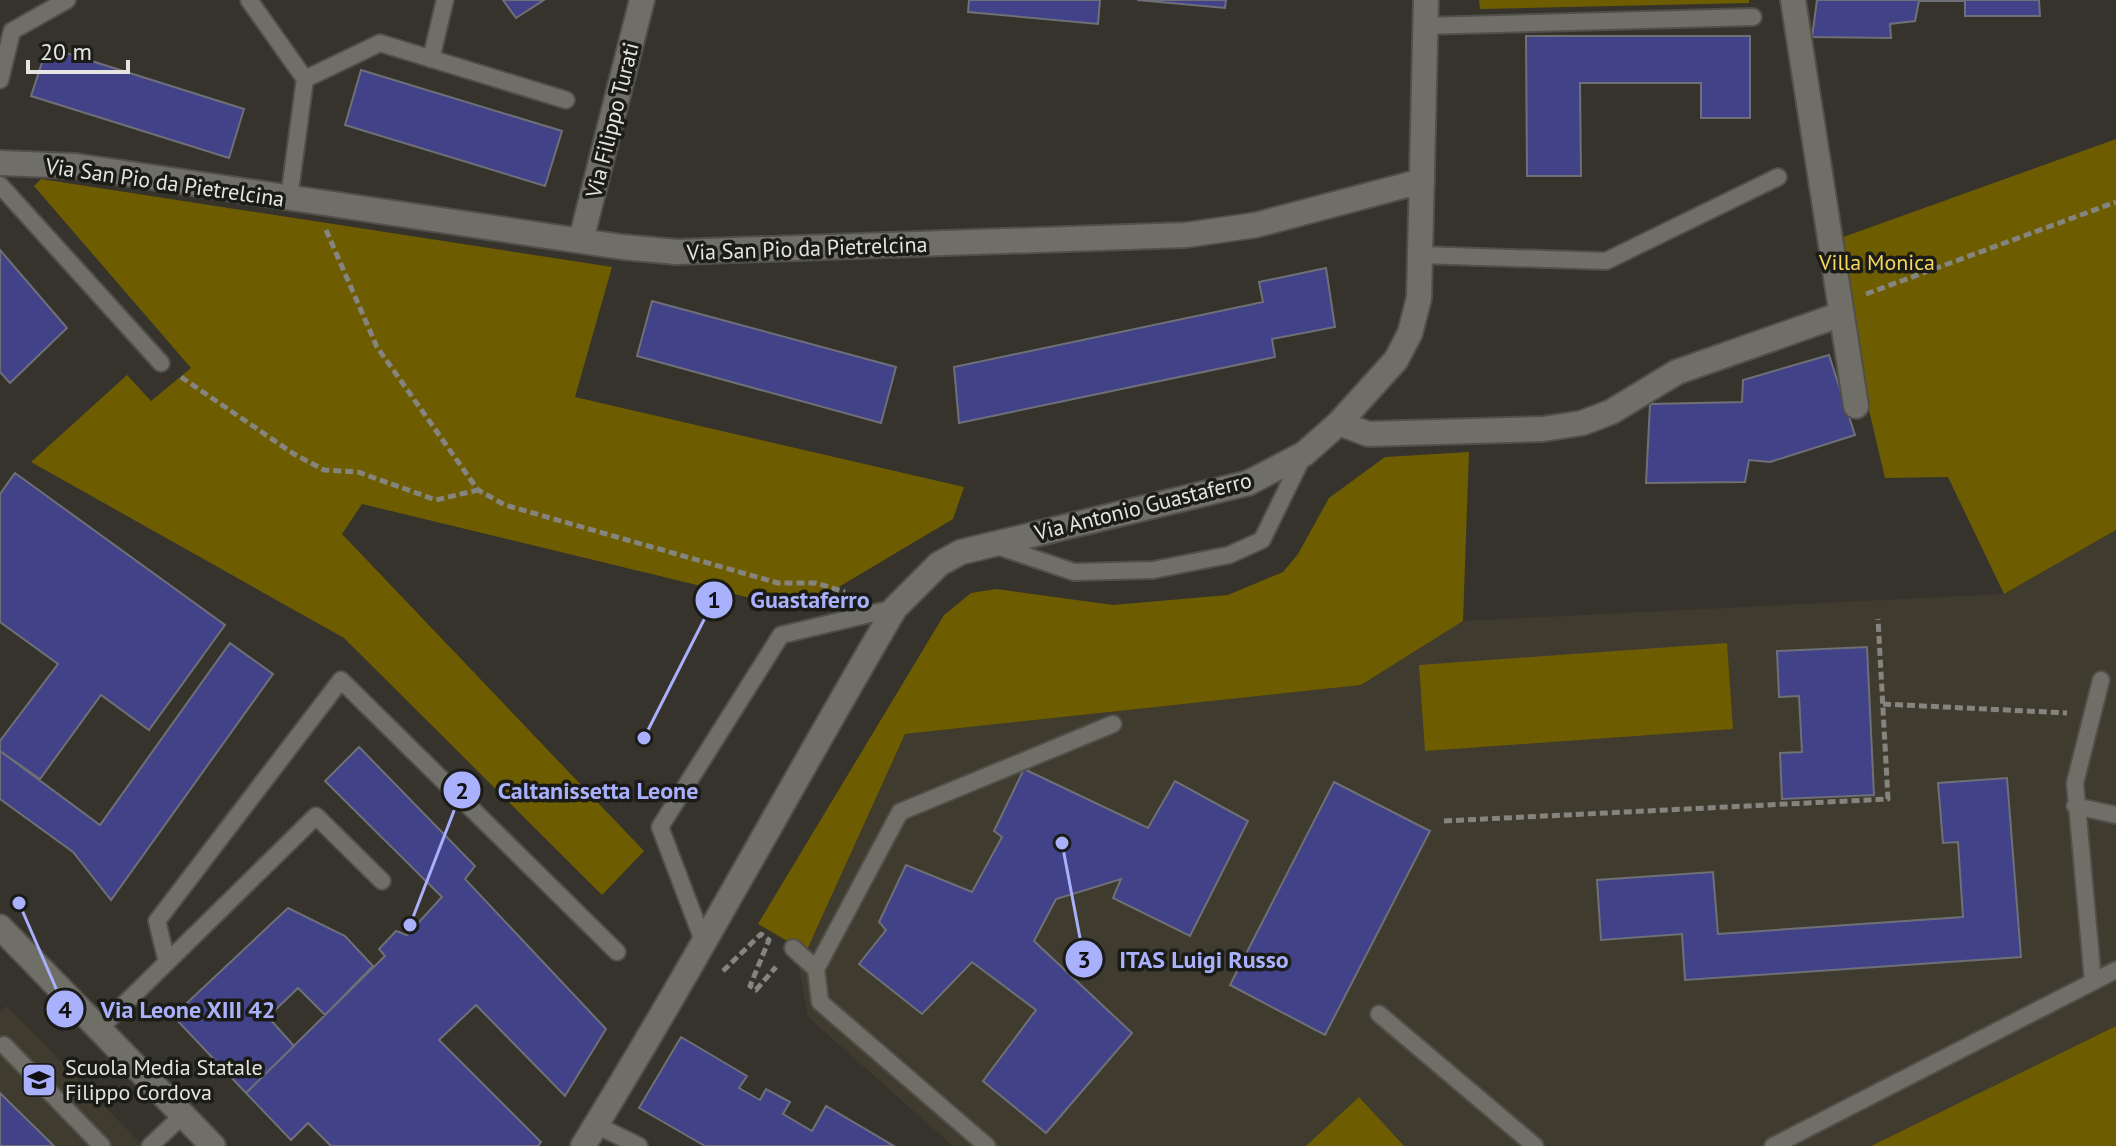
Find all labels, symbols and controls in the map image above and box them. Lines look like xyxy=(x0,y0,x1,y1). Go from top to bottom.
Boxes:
scale bar xyxy=(28,24,128,74)
text: 20 m xyxy=(40,36,92,67)
street label: Via Filippo Turati xyxy=(579,39,645,202)
street label: Via San Pio da Pietrelcina xyxy=(43,151,286,213)
street label: Via San Pio da Pietrelcina xyxy=(685,230,928,266)
park label: Villa Monica xyxy=(1818,248,1935,276)
street label: Via Antonio Guastaferro xyxy=(1031,465,1254,547)
callout: Guastaferro xyxy=(694,576,886,624)
text: 1 xyxy=(707,584,721,615)
text: Guastaferro xyxy=(750,584,870,615)
callout: Caltanissetta Leone xyxy=(442,766,714,814)
text: 2 xyxy=(455,775,469,806)
text: Caltanissetta Leone xyxy=(498,775,698,806)
callout: ITAS Luigi Russo xyxy=(1064,935,1305,983)
text: 3 xyxy=(1077,944,1091,975)
text: ITAS Luigi Russo xyxy=(1119,944,1289,975)
callout: Via Leone XIII 42 xyxy=(45,985,292,1033)
text: 4 xyxy=(58,994,72,1025)
text: Via Leone XIII 42 xyxy=(100,994,275,1025)
place label: Scuola Media Statale Filippo Cordova xyxy=(65,1053,263,1106)
school or university icon: Scuola Media Statale Filippo Cordova xyxy=(20,1061,58,1099)

